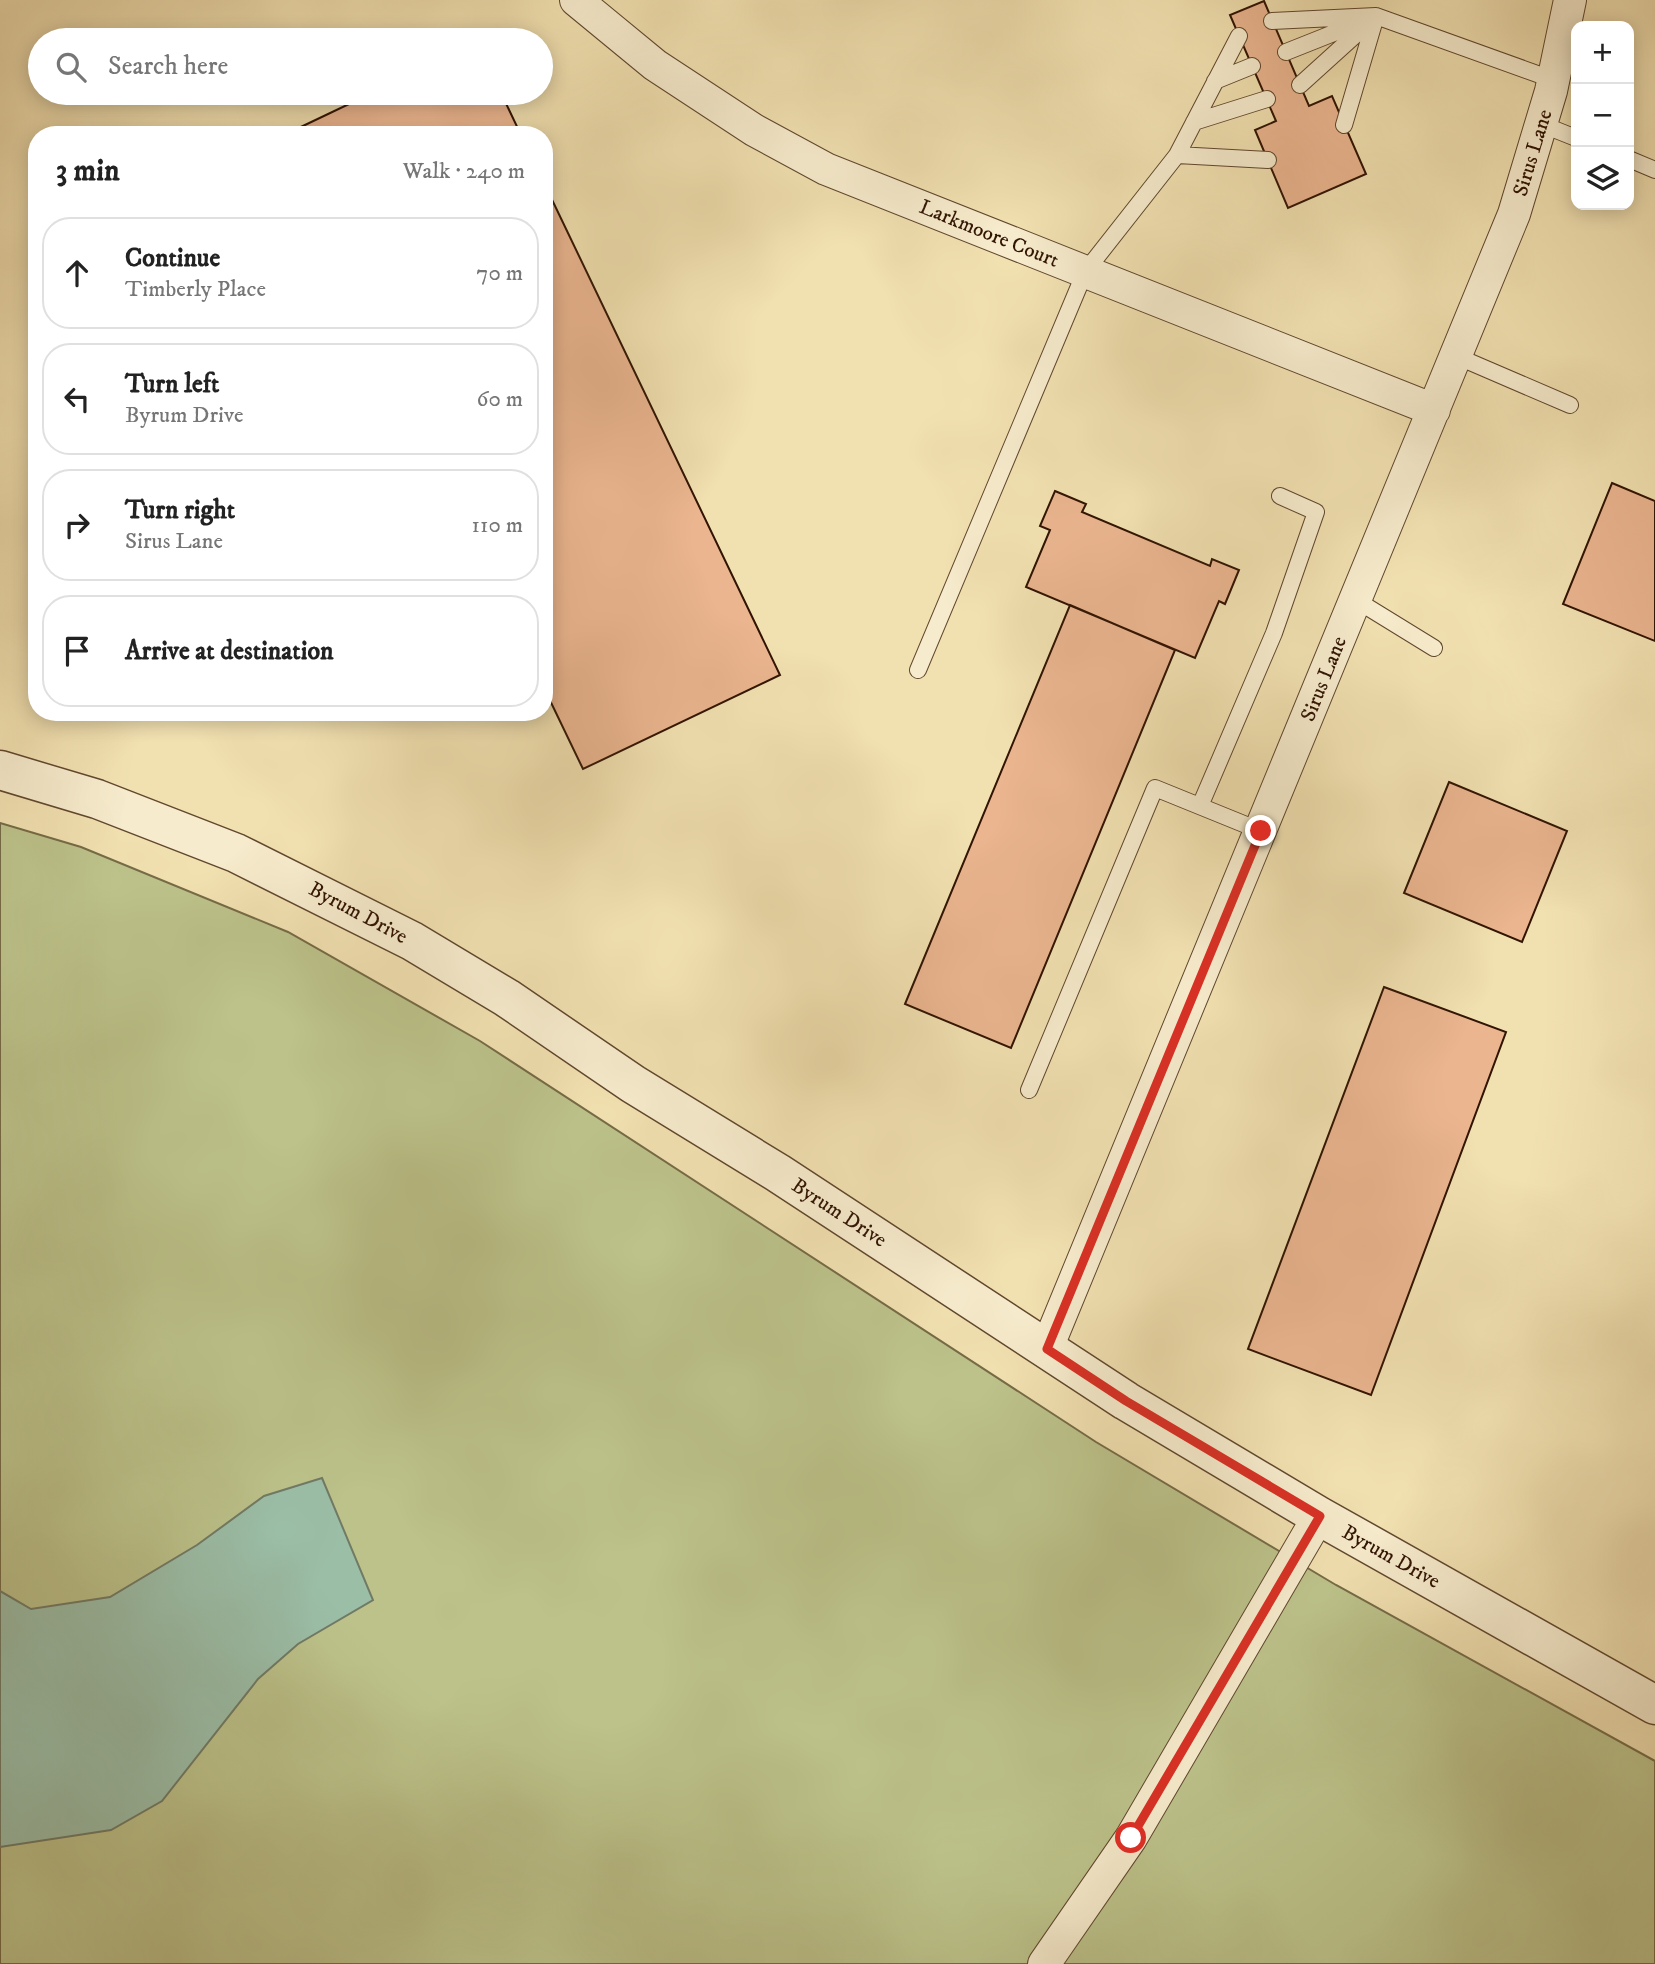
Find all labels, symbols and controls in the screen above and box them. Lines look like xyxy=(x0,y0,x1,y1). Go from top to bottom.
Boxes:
map controls xyxy=(1571,21,1634,210)
button: + xyxy=(1571,21,1634,84)
search box xyxy=(28,28,553,105)
icon: search xyxy=(52,48,90,86)
text: Search here xyxy=(108,50,228,83)
button: − xyxy=(1571,84,1634,147)
street label: Sirus Lane xyxy=(1507,106,1559,200)
button: layers xyxy=(1571,147,1634,210)
text: 3 min xyxy=(56,153,120,190)
text: Walk · 240 m xyxy=(403,157,525,186)
street label: Larkmoore Court xyxy=(915,194,1063,274)
text: Continue xyxy=(125,242,220,275)
icon: ahead xyxy=(58,254,96,292)
text: 70 m xyxy=(476,259,523,288)
text: Timberly Place xyxy=(125,275,266,304)
text: Turn left xyxy=(125,368,219,401)
icon: left xyxy=(58,380,96,418)
text: 60 m xyxy=(476,385,523,414)
text: Byrum Drive xyxy=(125,401,244,430)
text: Turn right xyxy=(125,494,235,527)
icon: right xyxy=(58,506,96,544)
text: 110 m xyxy=(472,511,523,540)
text: Sirus Lane xyxy=(125,527,223,556)
icon: arrive xyxy=(58,632,96,670)
street label: Sirus Lane xyxy=(1295,632,1353,725)
text: Arrive at destination xyxy=(125,635,334,668)
route end xyxy=(1245,815,1276,846)
street label: Byrum Drive xyxy=(304,876,412,950)
street label: Byrum Drive xyxy=(787,1173,892,1254)
street label: Byrum Drive xyxy=(1337,1519,1445,1595)
route start xyxy=(1115,1822,1146,1853)

